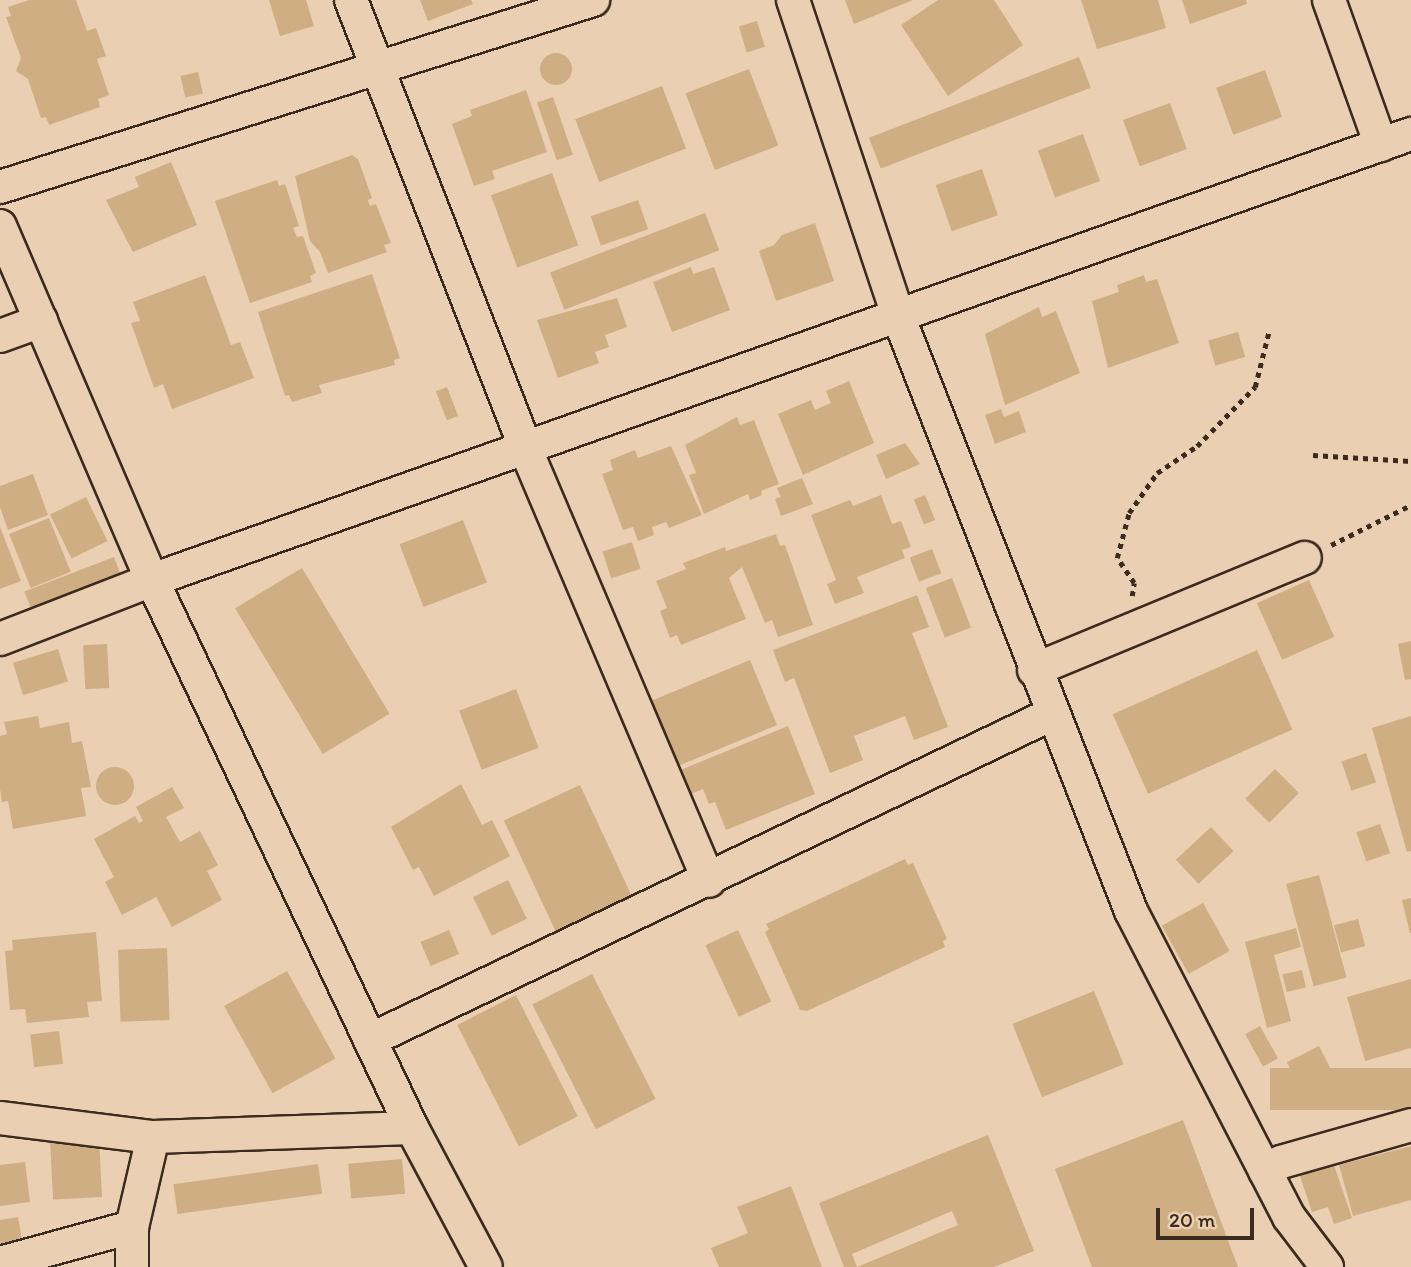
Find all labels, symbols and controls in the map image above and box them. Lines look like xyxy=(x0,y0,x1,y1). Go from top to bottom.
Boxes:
scale bar xyxy=(1159,1194,1257,1238)
text: 20 m xyxy=(1169,1207,1215,1232)

